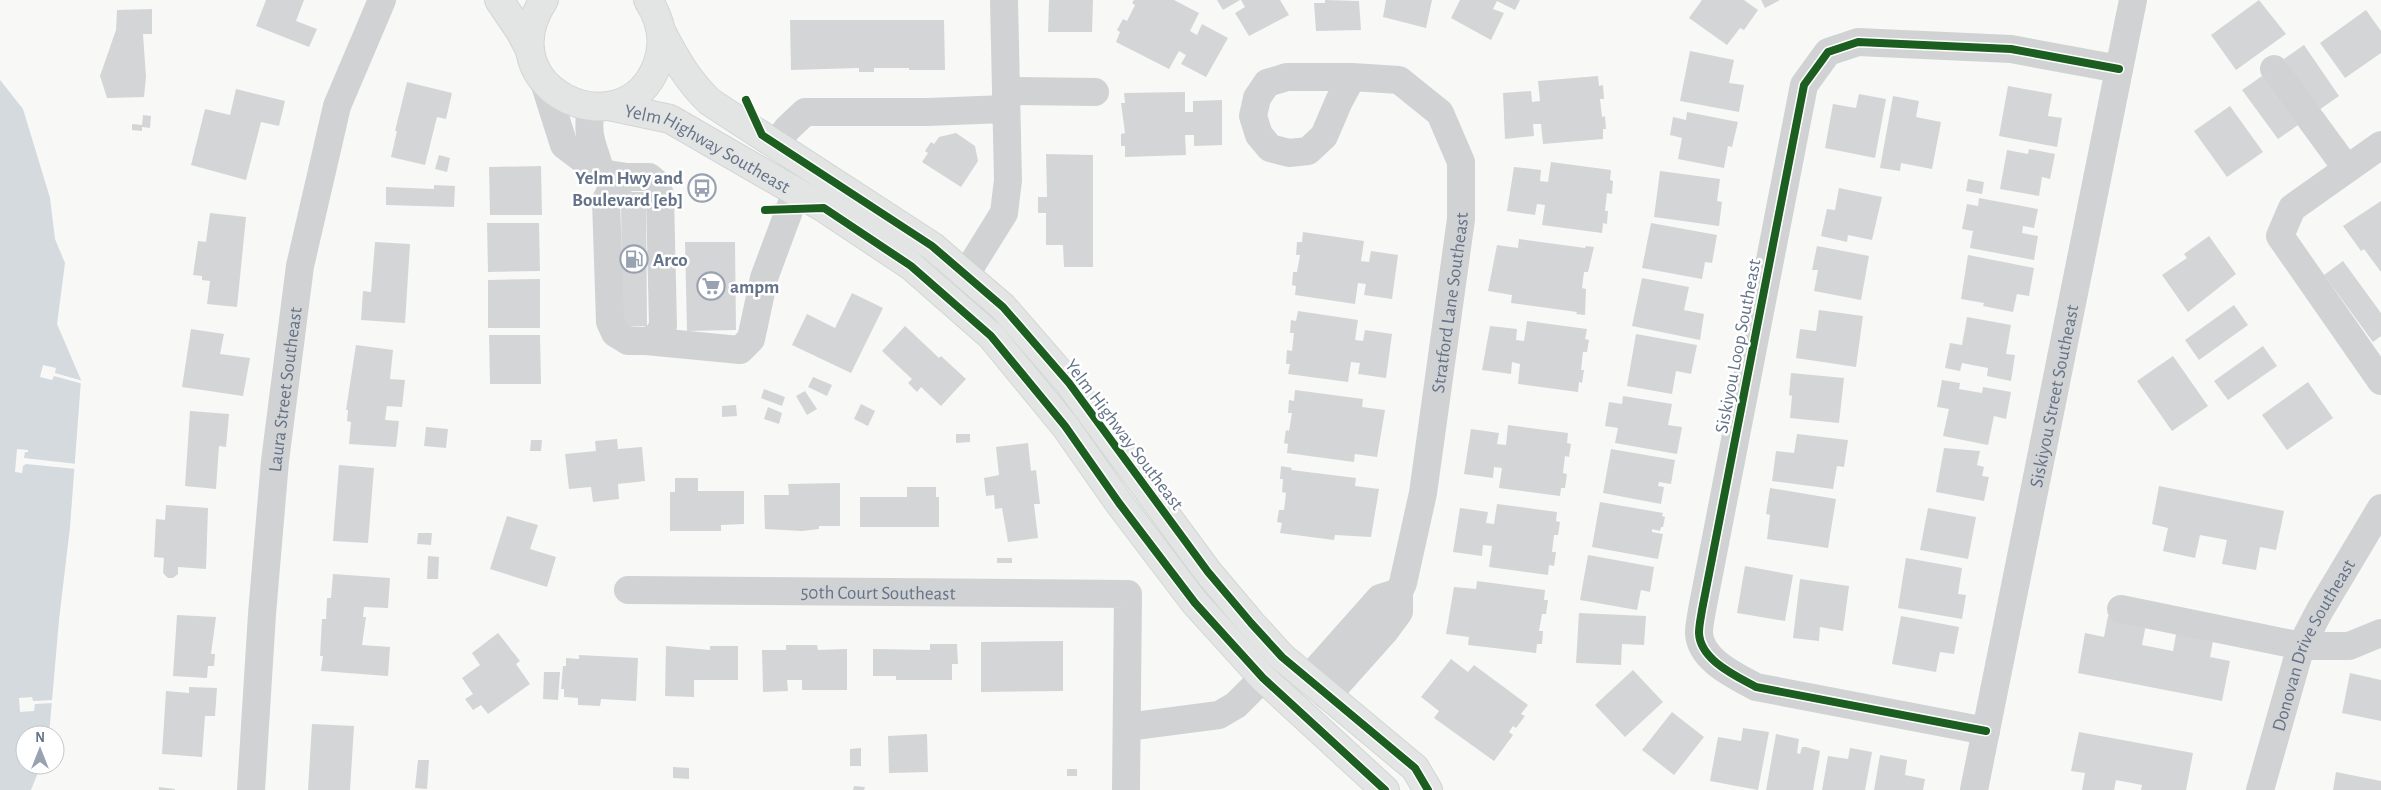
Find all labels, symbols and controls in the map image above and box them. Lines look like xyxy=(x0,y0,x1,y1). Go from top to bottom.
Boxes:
street label: Yelm Highway Southeast xyxy=(623,102,793,197)
place label: Yelm Hwy and Boulevard [eb] xyxy=(572,169,683,210)
bus stop icon: Yelm Hwy and Boulevard [eb] xyxy=(687,173,717,203)
street label: Stratford Lane Southeast xyxy=(1429,212,1472,394)
fuel station icon: Arco xyxy=(619,244,649,274)
place label: Arco xyxy=(653,251,688,270)
street label: Siskiyou Loop Southeast xyxy=(1712,258,1765,435)
supermarket icon: ampm xyxy=(696,271,726,301)
place label: ampm xyxy=(730,278,779,297)
street label: Siskiyou Street Southeast xyxy=(2027,303,2082,489)
street label: Laura Street Southeast xyxy=(266,306,306,473)
street label: Yelm Highway Southeast xyxy=(1061,356,1187,514)
street label: Donovan Drive Southeast xyxy=(2269,556,2359,734)
street label: 50th Court Southeast xyxy=(800,583,956,604)
north arrow xyxy=(15,725,65,775)
text: N xyxy=(35,731,45,745)

